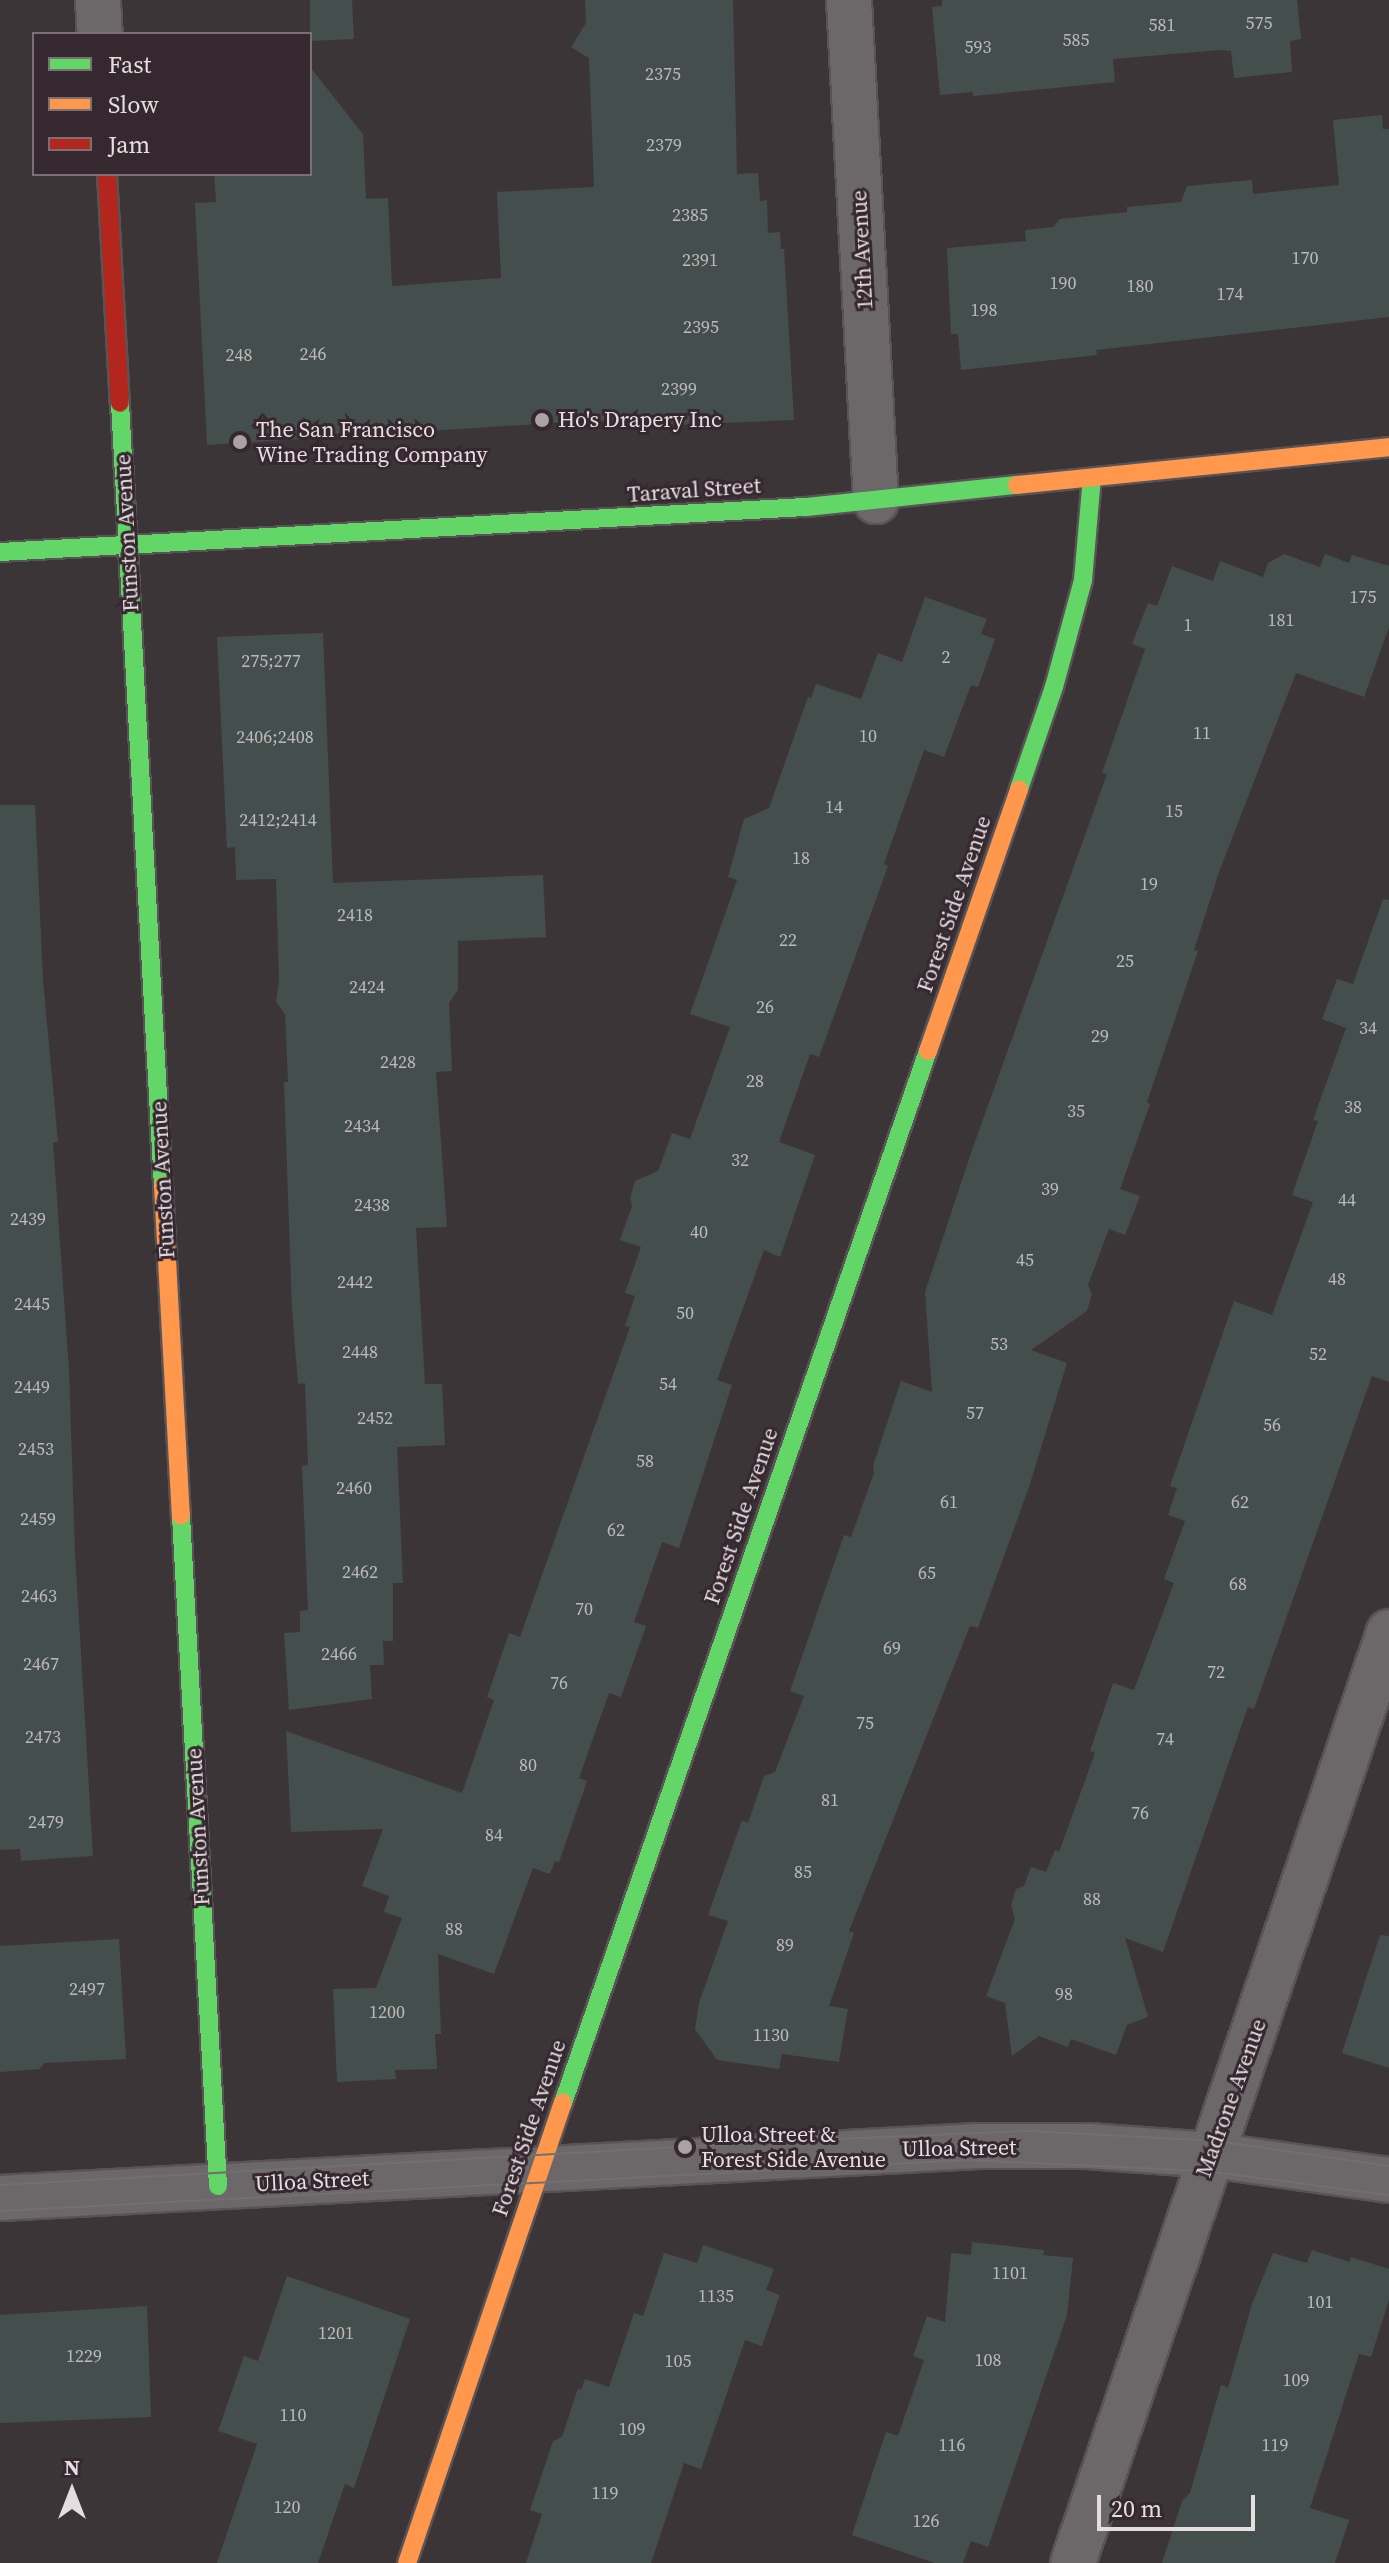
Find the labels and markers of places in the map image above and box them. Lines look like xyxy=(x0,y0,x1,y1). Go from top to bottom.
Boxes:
place label: Ho's Drapery Inc xyxy=(558,407,722,433)
marker: Ho's Drapery Inc xyxy=(533,411,551,429)
place label: The San Francisco Wine Trading Company xyxy=(256,416,488,468)
marker: The San Francisco Wine Trading Company xyxy=(231,433,249,451)
place label: Ulloa Street & Forest Side Avenue xyxy=(701,2121,886,2172)
marker: Ulloa Street & Forest Side Avenue xyxy=(676,2138,694,2156)

